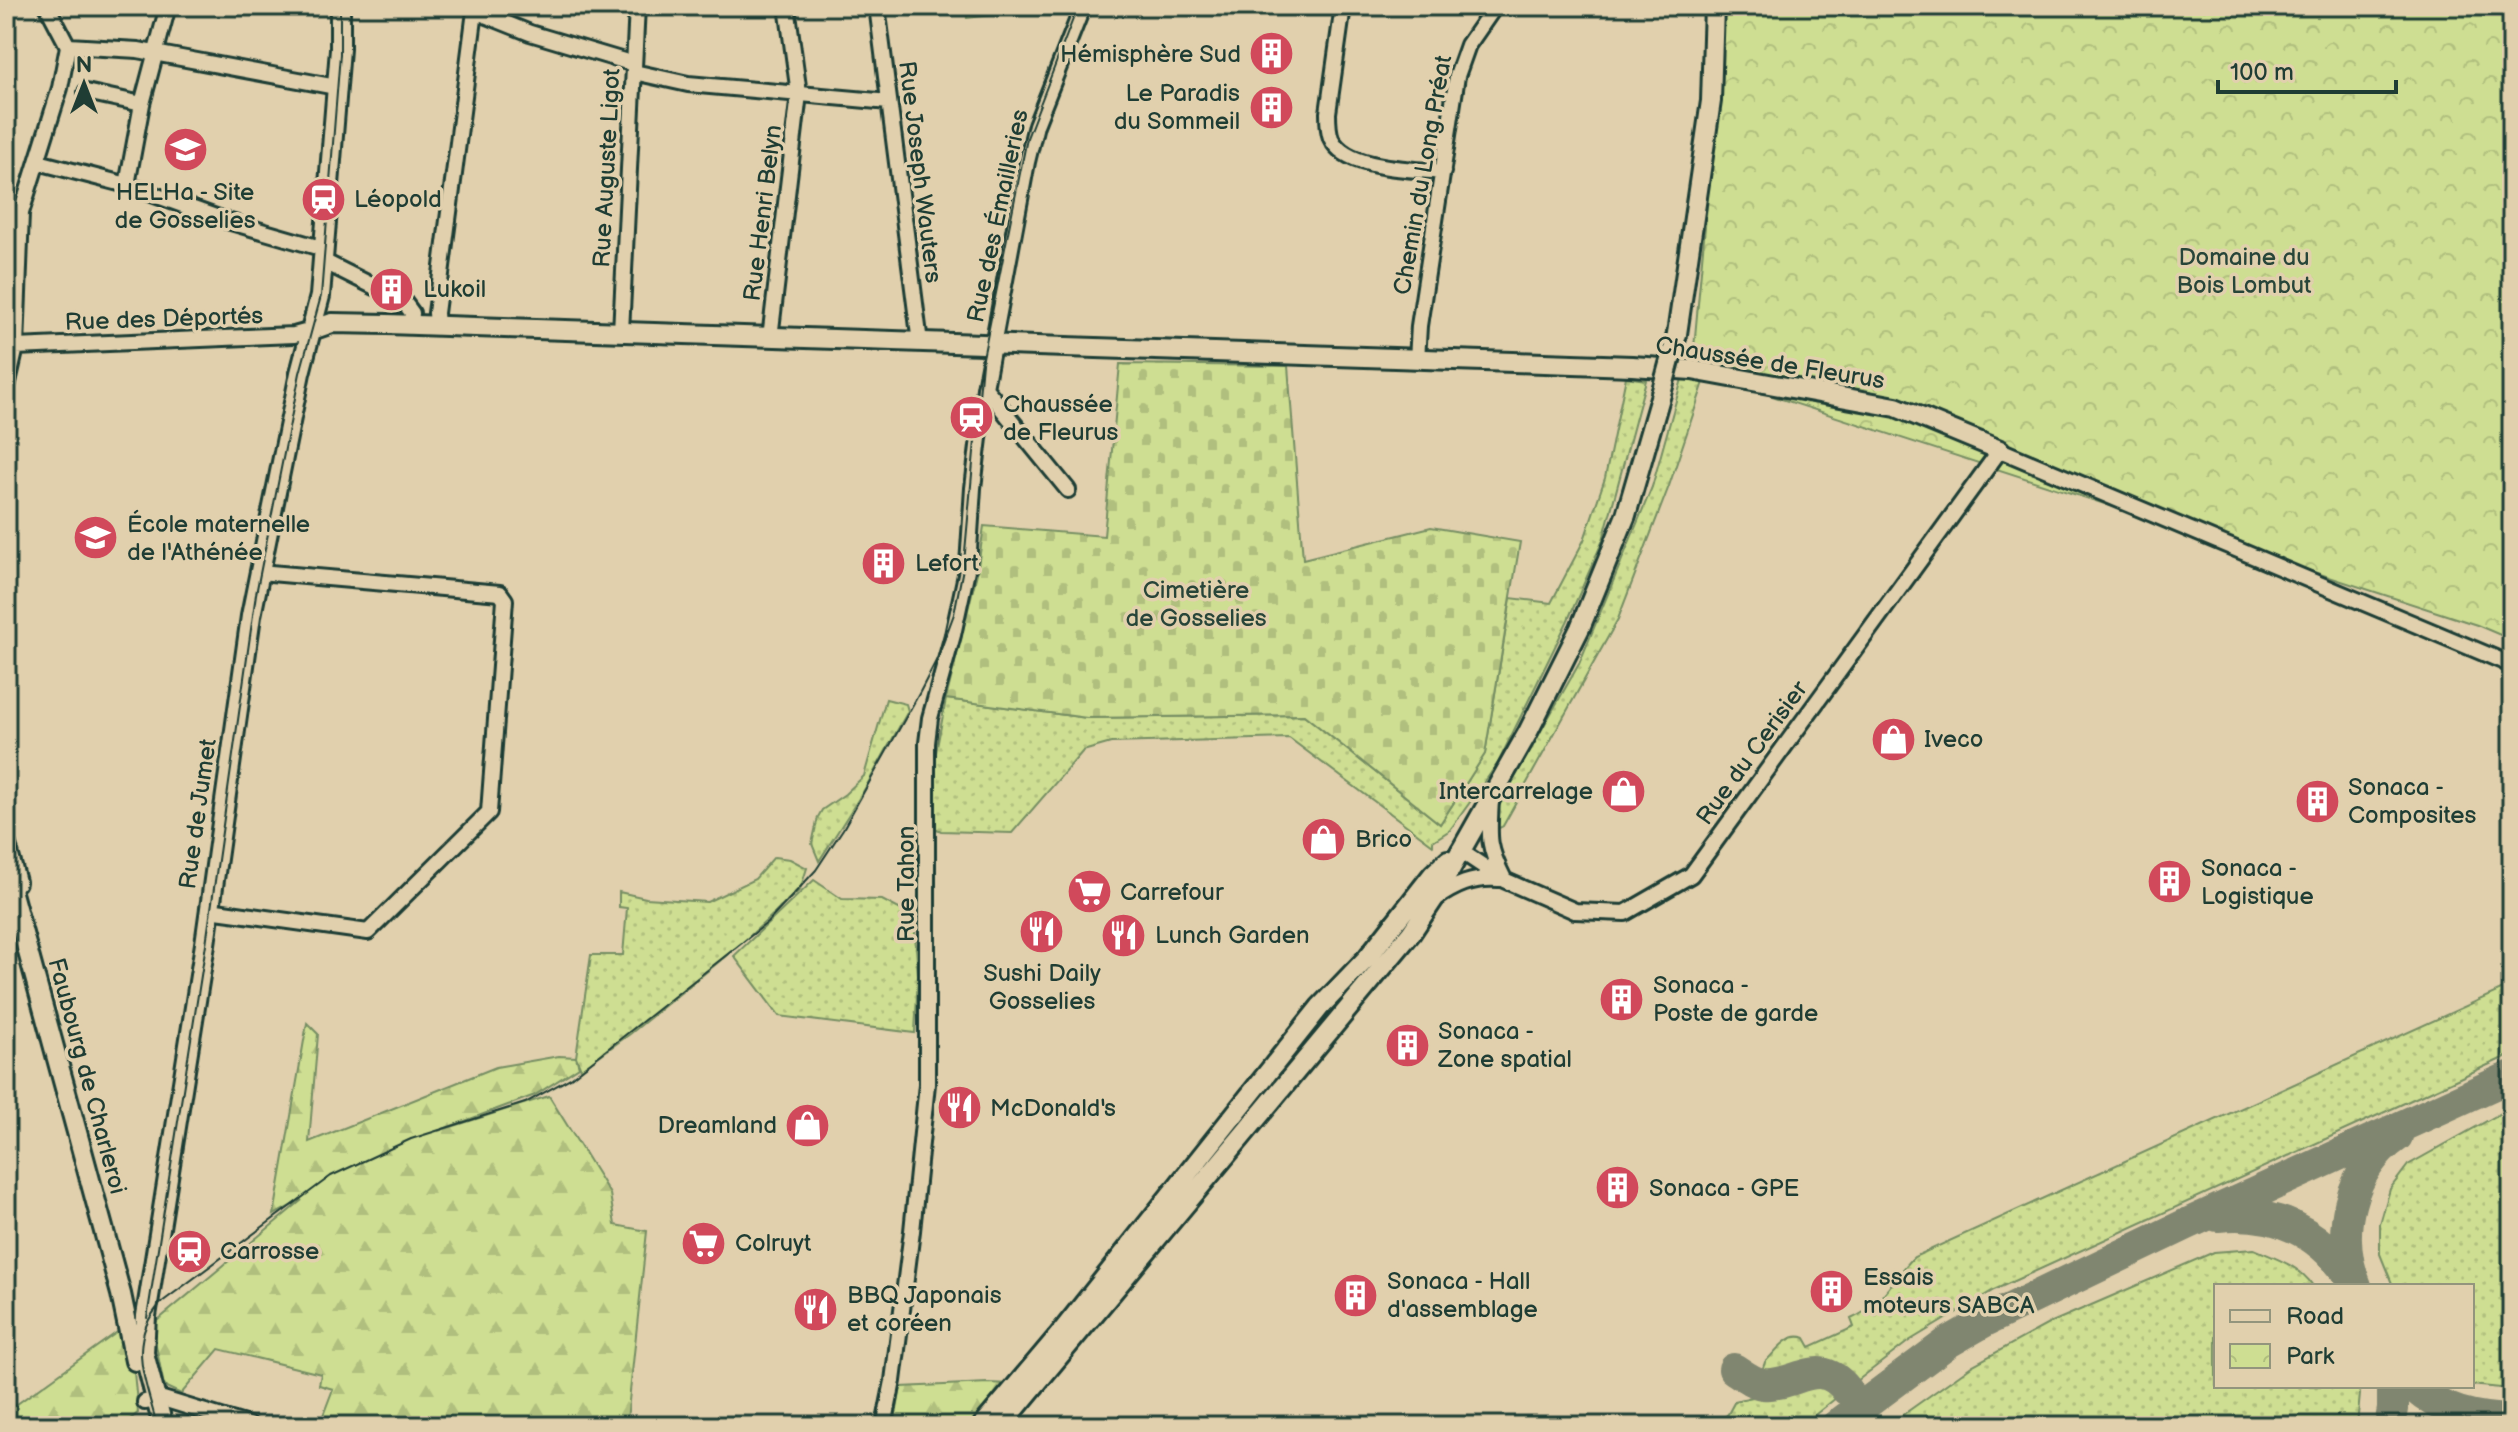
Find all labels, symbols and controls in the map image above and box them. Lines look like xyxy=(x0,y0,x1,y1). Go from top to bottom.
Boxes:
building icon: Hémisphère Sud xyxy=(1248,30,1296,78)
place label: Hémisphère Sud xyxy=(1060,40,1241,69)
north arrow xyxy=(44,44,124,124)
scale bar xyxy=(2218,44,2396,94)
text: N xyxy=(76,52,92,79)
street label: Chemin du Long Préat xyxy=(1388,52,1458,297)
text: 100 m xyxy=(2230,58,2294,87)
street label: Rue Joseph Wauters xyxy=(892,59,948,285)
street label: Rue Auguste Ligot xyxy=(587,67,627,268)
place label: Le Paradis du Sommeil xyxy=(1114,79,1240,136)
building icon: Le Paradis du Sommeil xyxy=(1247,83,1295,131)
street label: Rue des Émailleries xyxy=(960,107,1035,325)
street label: Rue Henri Belyn xyxy=(738,123,788,303)
school or university icon: HELHa - Site de Gosselies xyxy=(161,126,209,174)
station icon: Léopold xyxy=(299,175,347,223)
place label: HELHa - Site de Gosselies xyxy=(114,178,256,235)
place label: Léopold xyxy=(354,185,442,214)
park label: Domaine du Bois Lombut xyxy=(2177,243,2312,300)
building icon: Lukoil xyxy=(368,265,416,313)
place label: Lukoil xyxy=(423,275,486,304)
street label: Rue des Déportés xyxy=(64,301,264,337)
street label: Chaussée de Fleurus xyxy=(1653,331,1887,395)
place label: Chaussée de Fleurus xyxy=(1003,390,1119,447)
station icon: Chaussée de Fleurus xyxy=(948,394,996,442)
place label: École maternelle de l'Athénée xyxy=(127,509,310,567)
school or university icon: École maternelle de l'Athénée xyxy=(72,514,120,562)
building icon: Lefort xyxy=(860,539,908,587)
place label: Lefort xyxy=(915,549,979,578)
park label: Cimetière de Gosselies xyxy=(1125,576,1267,633)
street label: Rue du Cerisier xyxy=(1690,675,1814,831)
shop icon: Iveco xyxy=(1869,715,1917,763)
place label: Iveco xyxy=(1924,725,1983,754)
street label: Rue de Jumet xyxy=(173,736,223,891)
shop icon: Intercarrelage xyxy=(1600,767,1648,815)
place label: Sonaca - Composites xyxy=(2348,773,2476,830)
place label: Intercarrelage xyxy=(1439,777,1593,806)
building icon: Sonaca - Composites xyxy=(2293,777,2341,825)
shop icon: Brico xyxy=(1300,815,1348,863)
place label: Brico xyxy=(1355,825,1412,854)
street label: Rue Tahon xyxy=(892,826,921,942)
place label: Sonaca - Logistique xyxy=(2201,854,2314,911)
building icon: Sonaca - Logistique xyxy=(2146,858,2194,906)
supermarket icon: Carrefour xyxy=(1065,868,1113,916)
place label: Carrefour xyxy=(1120,878,1224,907)
restaurant icon: Sushi Daily Gosselies xyxy=(1018,907,1066,955)
restaurant icon: Lunch Garden xyxy=(1100,911,1148,959)
place label: Lunch Garden xyxy=(1155,921,1310,950)
street label: Faubourg de Charleroi xyxy=(42,955,132,1197)
place label: Sushi Daily Gosselies xyxy=(983,959,1101,1016)
place label: Sonaca - Poste de garde xyxy=(1653,971,1818,1028)
building icon: Sonaca - Poste de garde xyxy=(1598,975,1646,1023)
place label: Sonaca - Zone spatial xyxy=(1437,1017,1572,1074)
building icon: Sonaca - Zone spatial xyxy=(1383,1021,1431,1069)
restaurant icon: McDonald's xyxy=(935,1084,983,1132)
place label: McDonald's xyxy=(990,1094,1116,1123)
shop icon: Dreamland xyxy=(784,1101,832,1149)
place label: Dreamland xyxy=(658,1111,777,1140)
building icon: Sonaca - GPE xyxy=(1594,1164,1642,1212)
place label: Sonaca - GPE xyxy=(1649,1174,1799,1203)
supermarket icon: Colruyt xyxy=(680,1219,728,1267)
station icon: Carrosse xyxy=(165,1227,213,1275)
place label: Colruyt xyxy=(735,1229,812,1258)
place label: Carrosse xyxy=(220,1237,319,1266)
place label: Essais moteurs SABCA xyxy=(1863,1263,2035,1320)
place label: Sonaca - Hall d'assemblage xyxy=(1387,1267,1538,1324)
building icon: Essais moteurs SABCA xyxy=(1808,1267,1856,1315)
building icon: Sonaca - Hall d'assemblage xyxy=(1332,1271,1380,1319)
place label: BBQ Japonais et coréen xyxy=(847,1281,1002,1338)
legend xyxy=(2214,1284,2474,1388)
restaurant icon: BBQ Japonais et coréen xyxy=(792,1285,840,1333)
text: Road xyxy=(2286,1302,2344,1331)
text: Park xyxy=(2286,1342,2334,1371)

